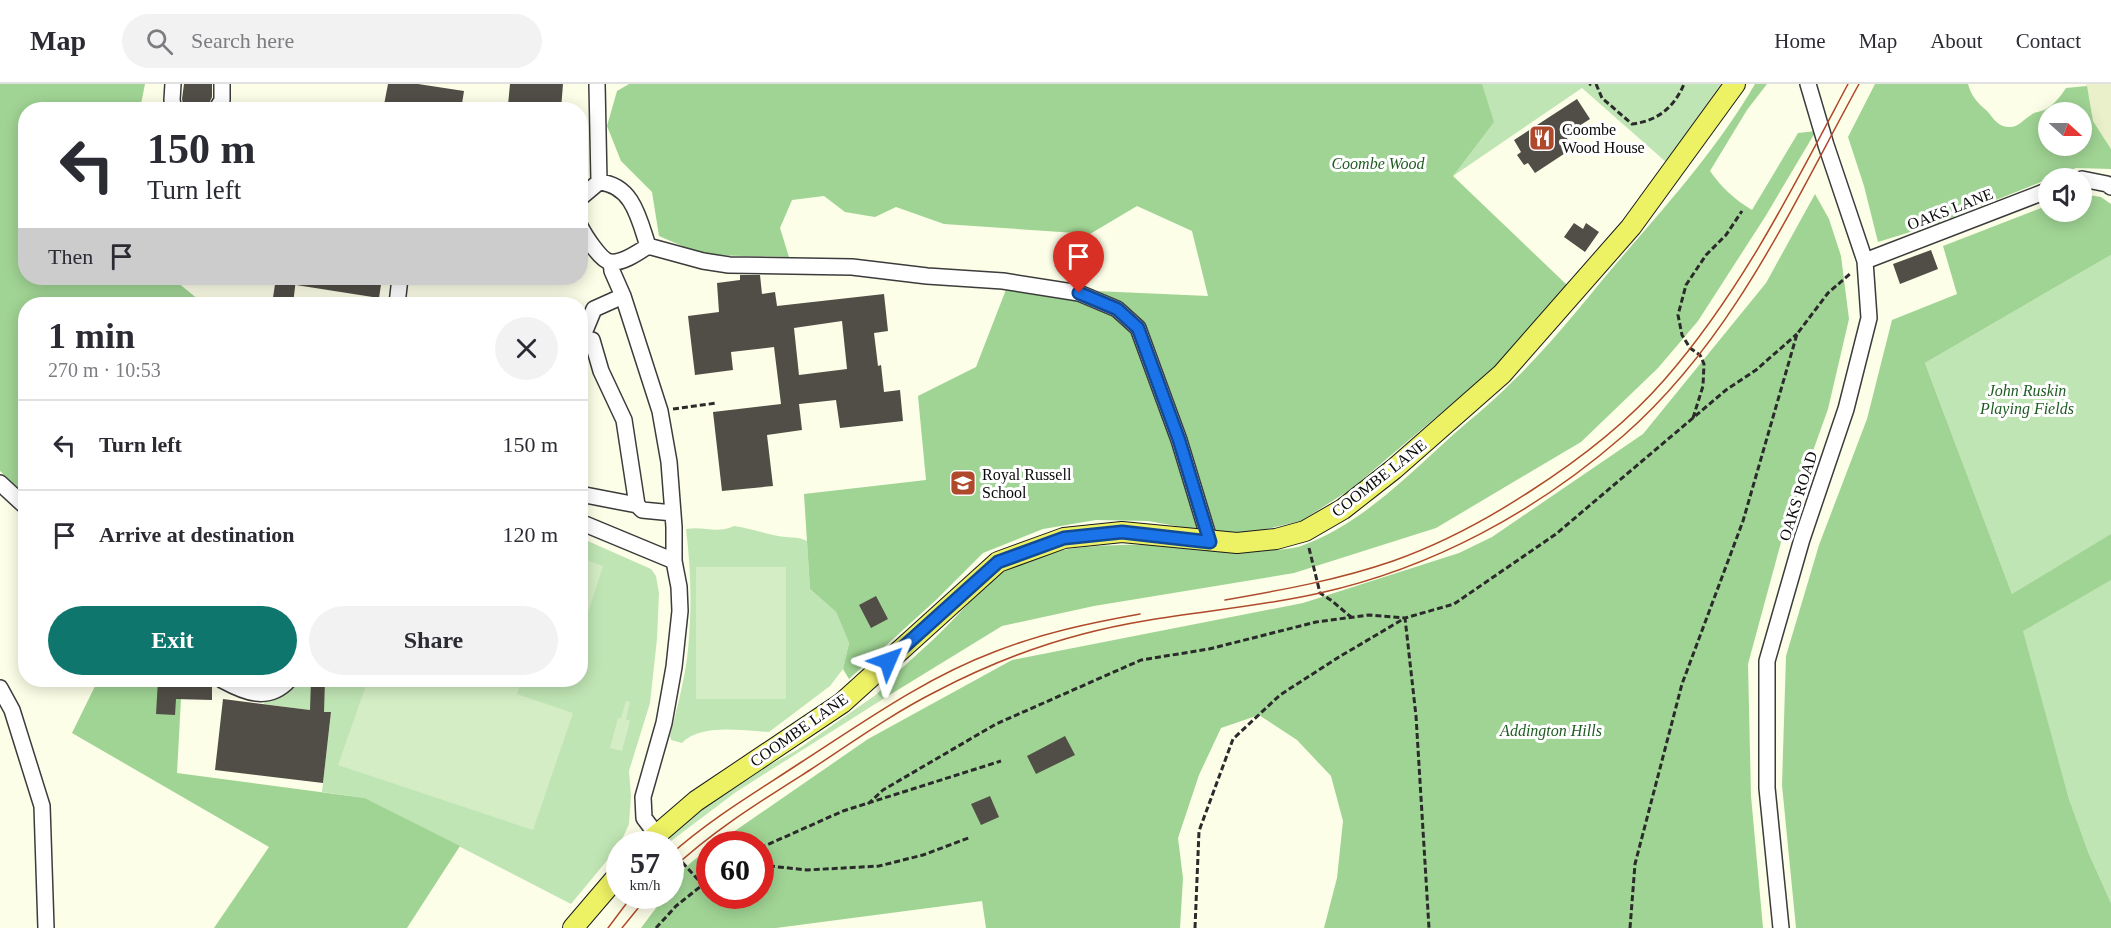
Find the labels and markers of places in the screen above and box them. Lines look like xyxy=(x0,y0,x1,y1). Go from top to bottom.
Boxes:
place label: Coombe Wood House xyxy=(1562,121,1645,156)
restaurant icon: Coombe Wood House xyxy=(1527,123,1557,153)
pin xyxy=(1053,231,1104,293)
place label: Royal Russell School xyxy=(982,466,1072,501)
school or university icon: Royal Russell School xyxy=(948,468,978,498)

